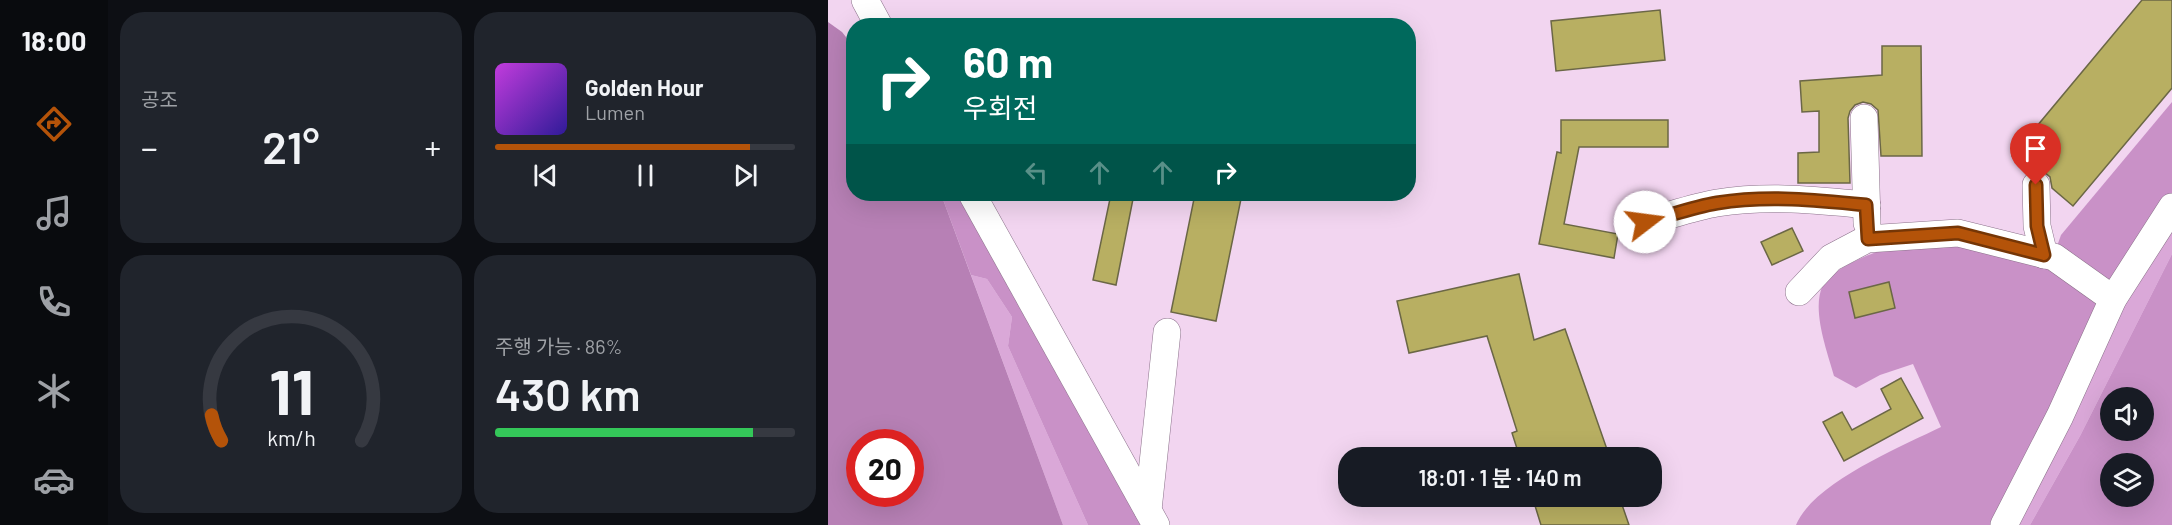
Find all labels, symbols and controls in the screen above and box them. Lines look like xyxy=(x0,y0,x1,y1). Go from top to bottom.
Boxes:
text: 18:00 xyxy=(22,24,86,56)
text: 60 m xyxy=(963,36,1053,86)
icon: right xyxy=(864,42,942,120)
text: Golden Hour xyxy=(585,74,703,100)
text: 공조 xyxy=(141,87,178,111)
text: 우회전 xyxy=(963,91,1038,123)
text: Lumen xyxy=(585,100,645,124)
icon: directions xyxy=(33,103,75,145)
text: 21° xyxy=(262,119,320,173)
pin xyxy=(2010,123,2061,185)
text: − xyxy=(141,127,158,167)
text: + xyxy=(424,127,441,167)
icon: arrive xyxy=(2019,132,2052,165)
icon: left xyxy=(1020,156,1053,189)
icon: ahead xyxy=(1083,156,1116,189)
icon: ahead xyxy=(1146,156,1179,189)
icon: right xyxy=(1209,156,1242,189)
icon: previous xyxy=(529,159,562,192)
icon: pause xyxy=(629,159,662,192)
icon: next xyxy=(729,159,762,192)
position arrow xyxy=(1613,190,1677,254)
icon: music xyxy=(33,192,75,234)
icon: phone xyxy=(33,281,75,323)
text: 주행 가능 · 86% xyxy=(495,334,622,358)
text: 11 xyxy=(269,353,313,427)
text: 430 km xyxy=(495,366,641,420)
icon: climate xyxy=(33,370,75,412)
map controls xyxy=(2100,387,2154,507)
button: sound xyxy=(2100,387,2154,441)
text: km/h xyxy=(267,425,315,450)
speed limit sign: 20 xyxy=(846,429,924,507)
button: layers xyxy=(2100,453,2154,507)
icon: car xyxy=(33,459,75,501)
text: 18:01 · 1 분 · 140 m xyxy=(1419,464,1581,490)

